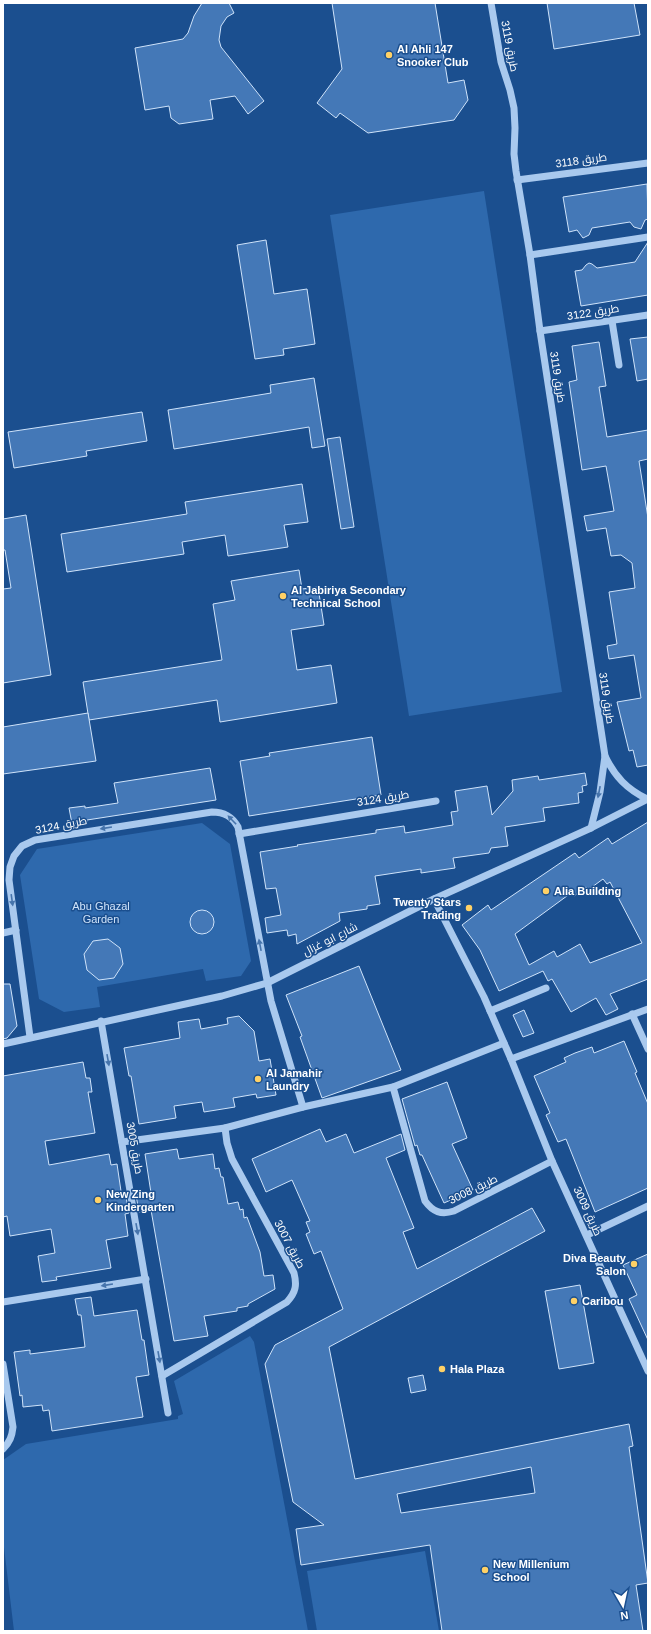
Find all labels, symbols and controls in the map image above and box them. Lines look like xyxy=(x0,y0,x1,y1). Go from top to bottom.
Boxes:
street label: طريق 3119 xyxy=(498,19,521,73)
place label: Al Ahli 147 Snooker Club xyxy=(397,43,469,68)
marker: Al Ahli 147 Snooker Club xyxy=(384,50,394,60)
street label: طريق 3118 xyxy=(554,150,608,171)
street label: طريق 3122 xyxy=(566,302,620,323)
street label: طريق 3119 xyxy=(547,350,568,404)
place label: Al Jabiriya Secondary Technical School xyxy=(291,584,407,609)
marker: Al Jabiriya Secondary Technical School xyxy=(278,591,288,601)
street label: طريق 3119 xyxy=(596,671,617,725)
one-way arrow xyxy=(596,786,602,798)
street label: طريق 3124 xyxy=(356,788,410,809)
street label: طريق 3124 xyxy=(34,814,88,837)
one-way arrow xyxy=(227,815,236,825)
one-way arrow xyxy=(100,825,112,831)
place label: Alia Building xyxy=(554,885,621,897)
marker: Alia Building xyxy=(541,886,551,896)
one-way arrow xyxy=(9,894,15,906)
place label: Twenty Stars Trading xyxy=(393,896,461,921)
park label: Abu Ghazal Garden xyxy=(72,900,130,925)
marker: Twenty Stars Trading xyxy=(464,903,474,913)
street label: شارع ابو غزال xyxy=(301,920,360,960)
one-way arrow xyxy=(257,939,263,951)
one-way arrow xyxy=(105,1054,111,1066)
place label: Al Jamahir Laundry xyxy=(266,1067,323,1092)
marker: Al Jamahir Laundry xyxy=(253,1074,263,1084)
street label: طريق 3005 xyxy=(124,1121,145,1175)
street label: طريق 3008 xyxy=(447,1172,500,1207)
street label: طريق 3009 xyxy=(571,1185,605,1238)
place label: New Zing Kindergarten xyxy=(106,1188,175,1213)
marker: New Zing Kindergarten xyxy=(93,1195,103,1205)
street label: طريق 3007 xyxy=(271,1218,308,1271)
one-way arrow xyxy=(135,1223,141,1235)
place label: Diva Beauty Salon xyxy=(563,1252,627,1277)
marker: Diva Beauty Salon xyxy=(629,1259,639,1269)
one-way arrow xyxy=(101,1283,113,1289)
place label: Caribou xyxy=(582,1295,624,1307)
marker: Caribou xyxy=(569,1296,579,1306)
one-way arrow xyxy=(156,1351,162,1364)
place label: Hala Plaza xyxy=(450,1363,505,1375)
marker: Hala Plaza xyxy=(437,1364,447,1374)
place label: New Millenium School xyxy=(493,1558,570,1583)
marker: New Millenium School xyxy=(480,1565,490,1575)
north arrow xyxy=(603,1586,643,1626)
text: N xyxy=(620,1609,629,1622)

